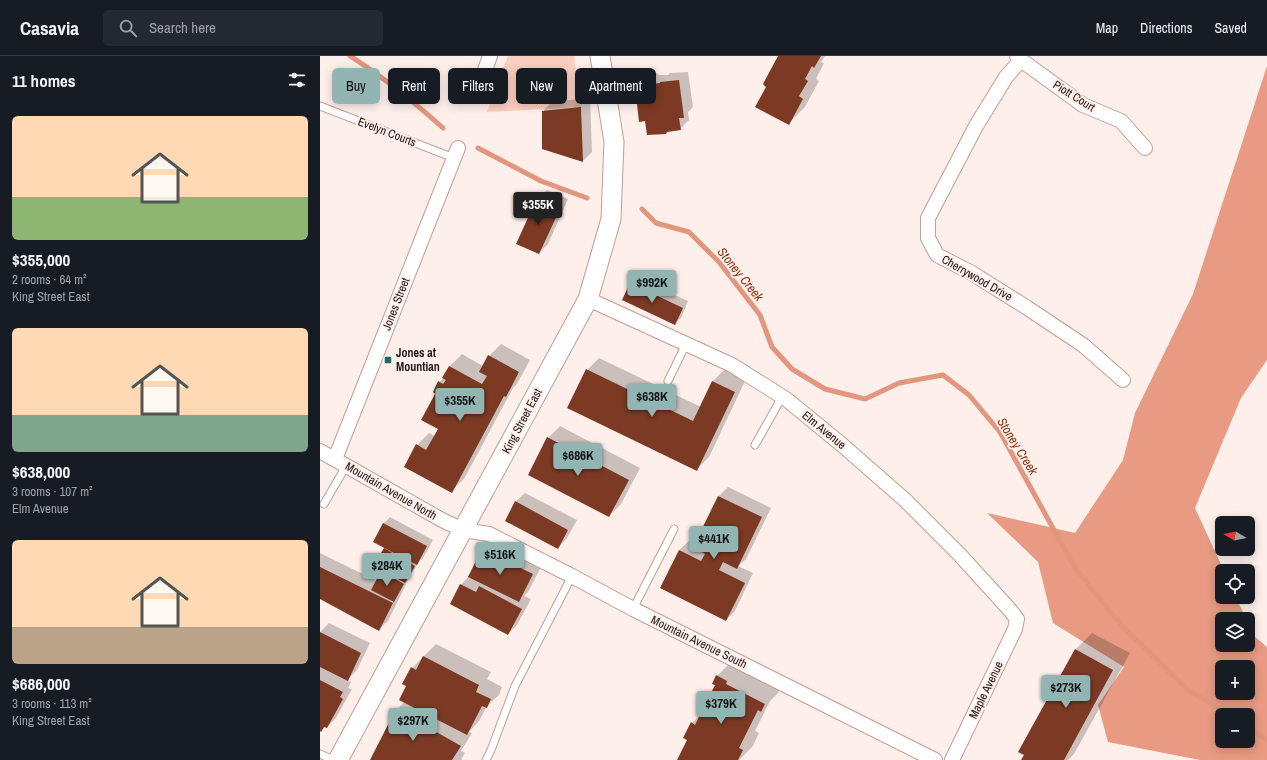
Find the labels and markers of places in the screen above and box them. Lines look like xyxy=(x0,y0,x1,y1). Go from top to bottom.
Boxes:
pin: $355K xyxy=(510,192,566,226)
pin: $992K xyxy=(624,270,680,304)
place label: Jones at Mountian xyxy=(396,345,440,375)
marker: Jones at Mountian xyxy=(383,355,393,365)
pin: $638K xyxy=(624,384,680,418)
pin: $355K xyxy=(432,388,488,422)
pin: $686K xyxy=(550,443,606,477)
pin: $441K xyxy=(686,526,742,560)
pin: $516K xyxy=(472,542,528,576)
pin: $284K xyxy=(359,553,415,587)
pin: $273K xyxy=(1038,675,1094,709)
pin: $379K xyxy=(693,691,749,725)
pin: $297K xyxy=(385,708,441,742)

